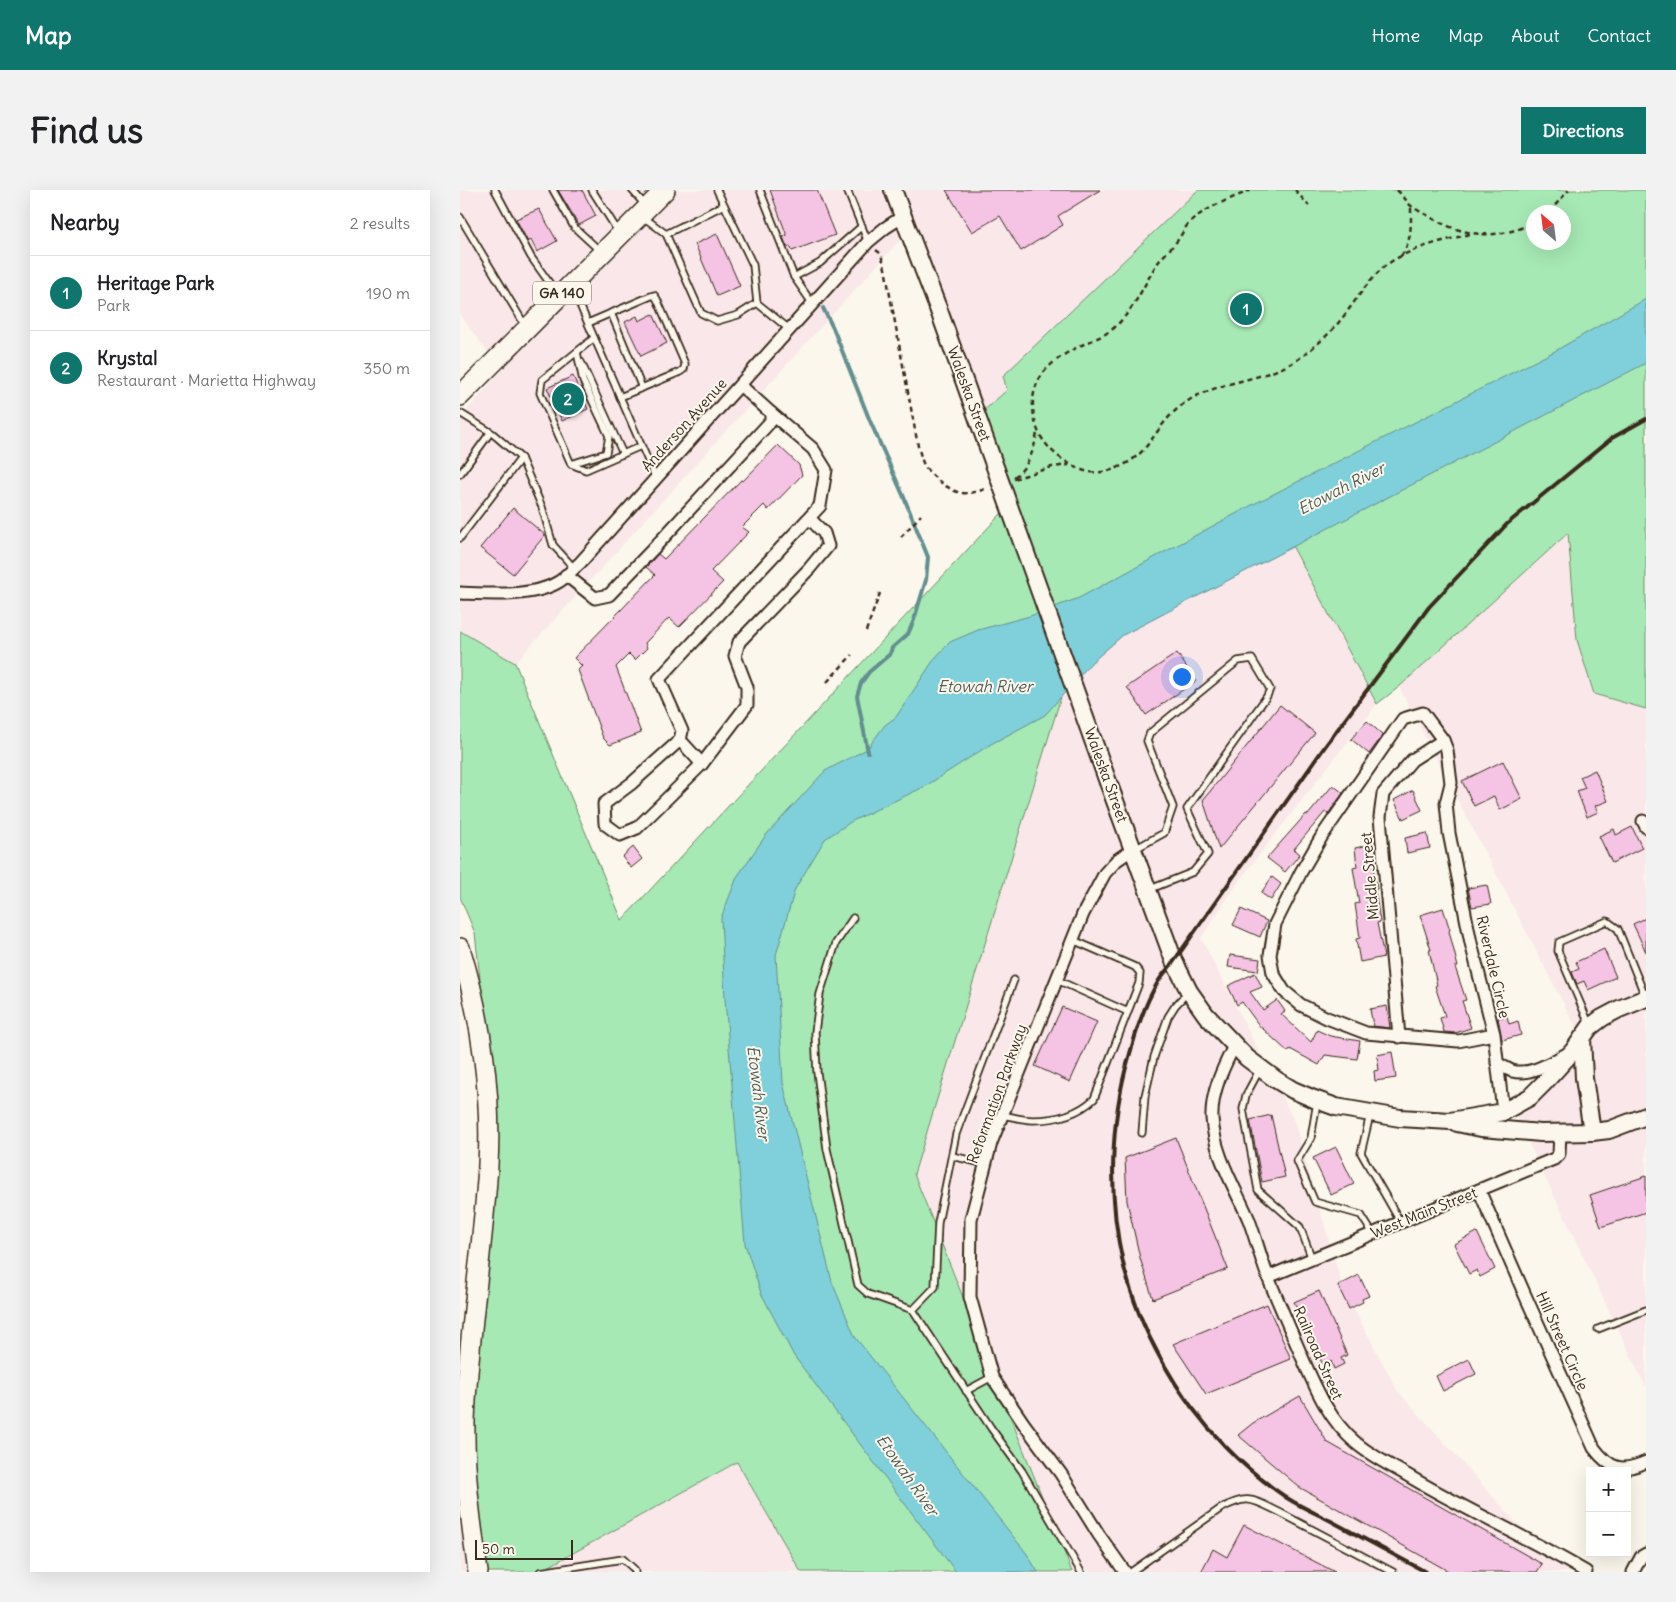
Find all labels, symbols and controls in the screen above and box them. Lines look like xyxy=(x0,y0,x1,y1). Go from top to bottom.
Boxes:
text: Map xyxy=(25,20,72,50)
text: Home xyxy=(1372,24,1420,47)
text: Map xyxy=(1448,24,1483,47)
text: About xyxy=(1511,24,1559,47)
text: Contact xyxy=(1587,24,1651,47)
button: Directions xyxy=(1521,107,1646,154)
text: Find us xyxy=(30,108,143,152)
north arrow xyxy=(1526,205,1571,250)
text: Nearby xyxy=(50,209,120,236)
text: 2 results xyxy=(350,213,410,233)
text: Heritage Park xyxy=(97,271,215,295)
road number: GA 140 xyxy=(533,282,591,305)
text: 1 xyxy=(63,283,69,303)
text: 190 m xyxy=(366,283,410,303)
pin: 1 xyxy=(1230,290,1262,328)
text: Park xyxy=(97,295,130,315)
street label: Waleska Street xyxy=(943,344,995,444)
text: Krystal xyxy=(97,346,157,370)
text: 2 xyxy=(62,358,70,378)
text: 350 m xyxy=(363,358,410,378)
text: Restaurant · Marietta Highway xyxy=(97,370,316,390)
street label: Anderson Avenue xyxy=(637,374,731,475)
pin: 2 xyxy=(552,380,584,418)
water label: Etowah River xyxy=(1294,456,1390,518)
your location xyxy=(1169,664,1195,690)
water label: Etowah River xyxy=(937,676,1035,696)
street label: Waleska Street xyxy=(1080,725,1132,825)
street label: Middle Street xyxy=(1356,831,1383,921)
street label: Riverdale Circle xyxy=(1472,914,1515,1020)
street label: Reformation Parkway xyxy=(962,1021,1031,1166)
water label: Etowah River xyxy=(743,1045,775,1144)
street label: West Main Street xyxy=(1368,1183,1480,1242)
street label: Hill Street Circle xyxy=(1532,1288,1593,1393)
street label: Railroad Street xyxy=(1289,1303,1347,1402)
water label: Etowah River xyxy=(873,1430,945,1522)
map controls xyxy=(1586,1467,1631,1557)
button: + xyxy=(1586,1467,1631,1512)
button: − xyxy=(1586,1512,1631,1557)
scale bar xyxy=(475,1537,572,1560)
text: 50 m xyxy=(482,1540,515,1558)

